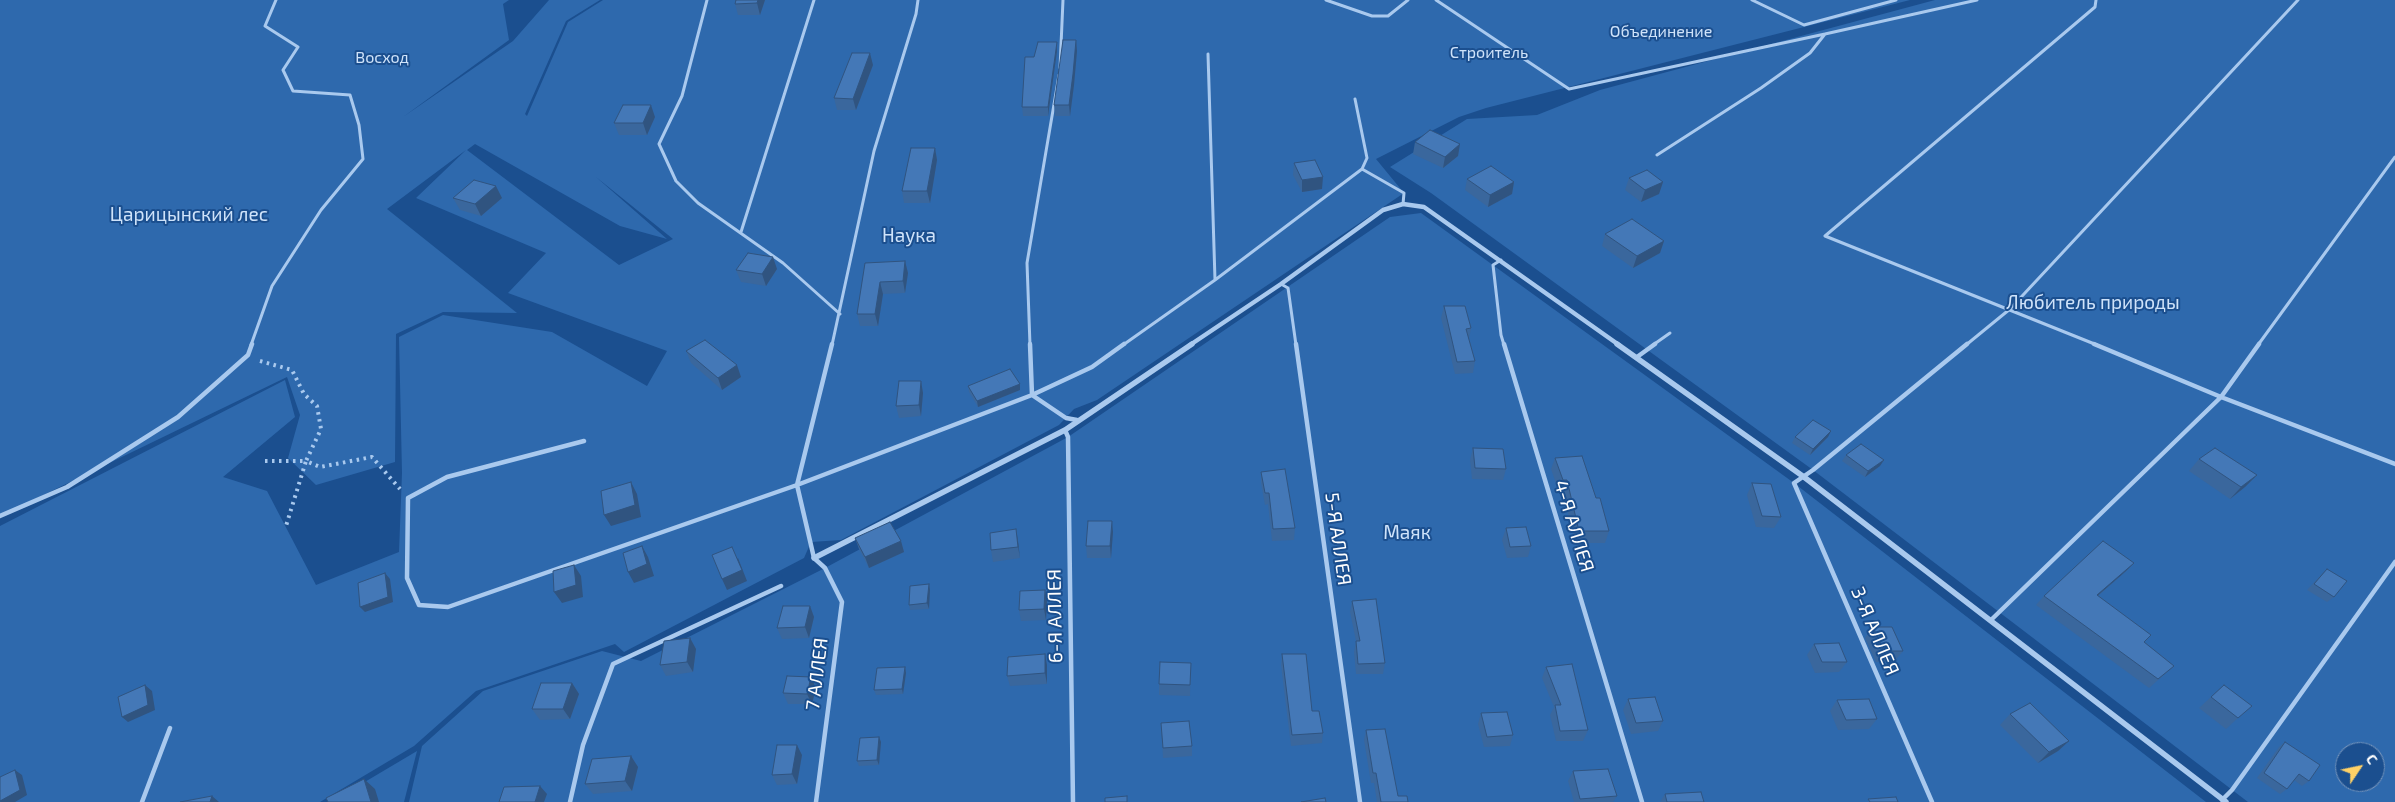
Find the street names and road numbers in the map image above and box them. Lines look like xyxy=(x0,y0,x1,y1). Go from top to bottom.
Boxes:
street label: 4-Я АЛЛЕЯ xyxy=(1549,477,1599,575)
street label: 5-Я АЛЛЕЯ xyxy=(1320,491,1356,587)
street label: 6-Я АЛЛЕЯ xyxy=(1043,569,1067,663)
street label: 3-Я АЛЛЕЯ xyxy=(1846,583,1904,679)
street label: 7 АЛЛЕЯ xyxy=(801,636,833,712)

